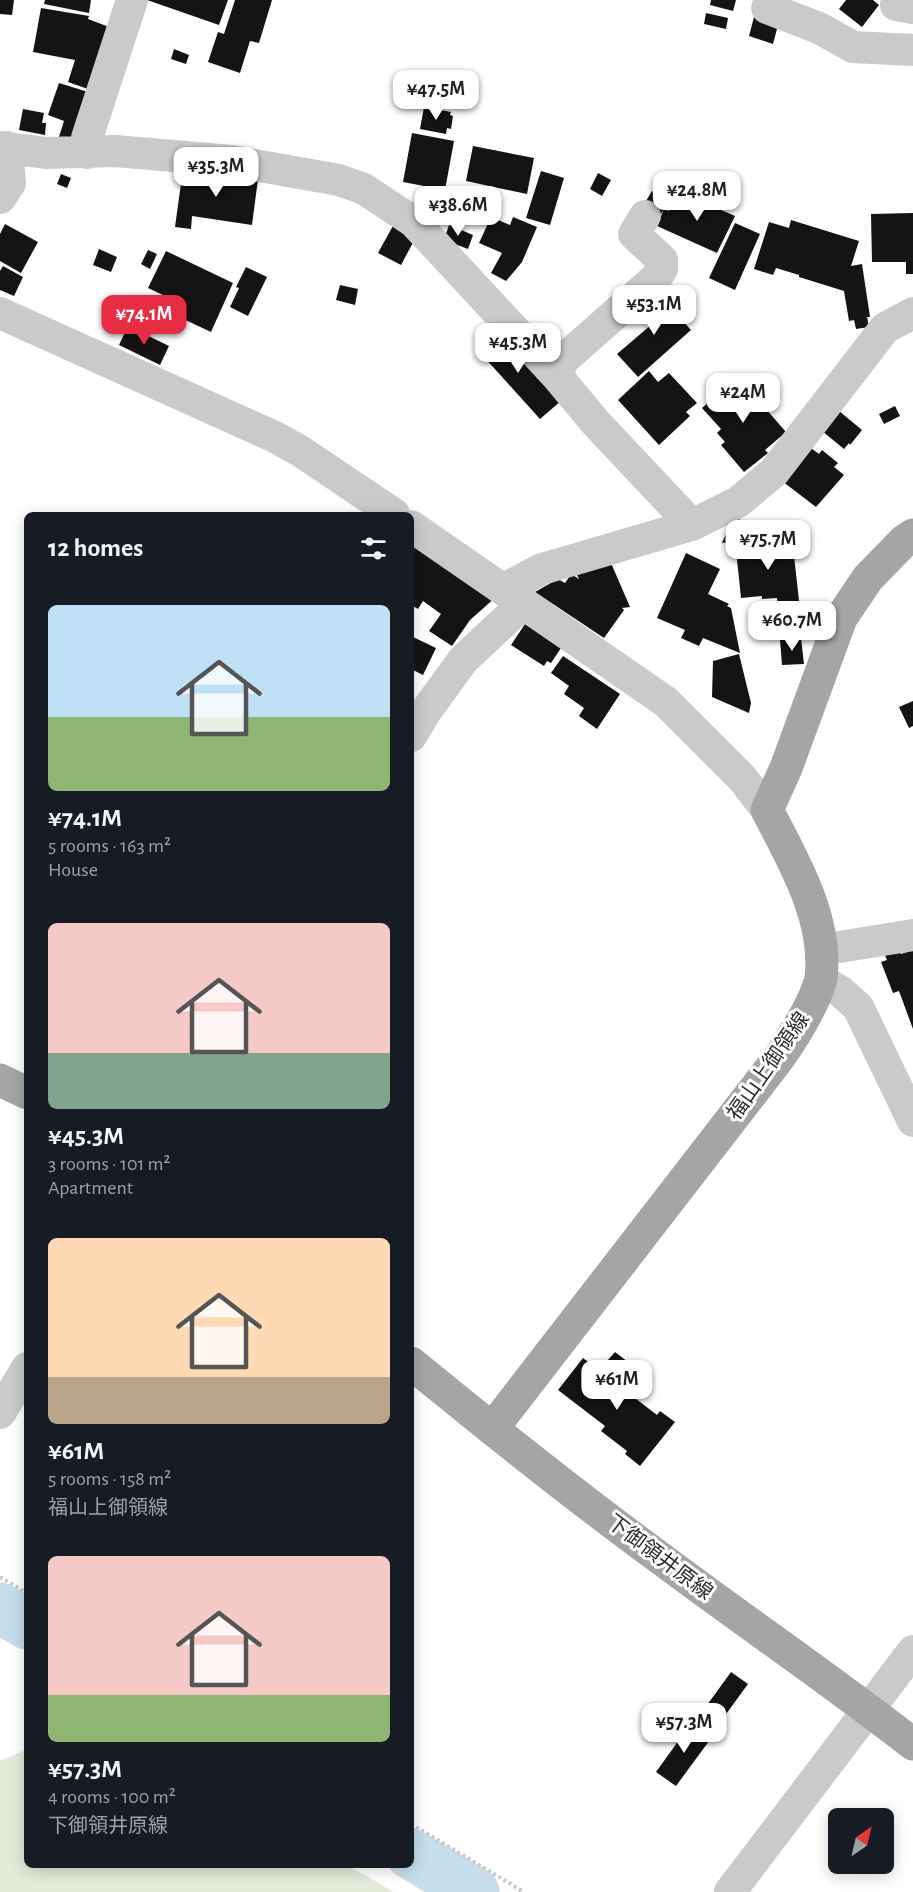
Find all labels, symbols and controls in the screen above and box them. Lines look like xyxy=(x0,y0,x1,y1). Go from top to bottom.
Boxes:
pin: ¥47.5M xyxy=(387,70,485,121)
text: ¥47.5M xyxy=(407,79,465,99)
pin: ¥35.3M xyxy=(167,147,265,198)
text: ¥35.3M xyxy=(188,156,244,176)
pin: ¥24.8M xyxy=(648,171,746,222)
text: ¥24.8M xyxy=(667,180,727,200)
pin: ¥38.6M xyxy=(409,186,507,237)
text: ¥38.6M xyxy=(428,195,488,215)
pin: ¥53.1M xyxy=(605,285,703,336)
text: ¥53.1M xyxy=(626,294,682,314)
pin: ¥74.1M xyxy=(95,295,193,346)
text: ¥74.1M xyxy=(116,304,172,324)
pin: ¥45.3M xyxy=(469,323,567,374)
text: ¥45.3M xyxy=(489,332,547,352)
pin: ¥24M xyxy=(707,373,779,424)
text: ¥24M xyxy=(720,382,766,402)
pin: ¥75.7M xyxy=(719,520,817,571)
text: ¥75.7M xyxy=(740,529,796,549)
icon: filters xyxy=(357,532,390,565)
text: 12 homes xyxy=(48,535,143,561)
pin: ¥60.7M xyxy=(743,601,841,652)
text: ¥60.7M xyxy=(762,610,822,630)
icon: home xyxy=(165,644,273,752)
text: ¥74.1M xyxy=(48,805,122,831)
text: 5 rooms · 163 m² xyxy=(48,836,171,856)
text: House xyxy=(48,860,98,880)
icon: home xyxy=(165,962,273,1070)
street label: 福山上御領線 xyxy=(723,1008,813,1124)
text: ¥45.3M xyxy=(48,1123,124,1149)
text: 3 rooms · 101 m² xyxy=(48,1154,171,1174)
text: Apartment xyxy=(48,1178,133,1198)
icon: home xyxy=(165,1277,273,1385)
pin: ¥61M xyxy=(581,1360,653,1411)
text: ¥61M xyxy=(595,1369,639,1389)
text: ¥61M xyxy=(48,1438,104,1464)
text: 5 rooms · 158 m² xyxy=(48,1469,171,1489)
text: 福山上御領線 xyxy=(48,1498,168,1518)
street label: 下御領井原線 xyxy=(603,1510,717,1604)
icon: home xyxy=(165,1595,273,1703)
pin: ¥57.3M xyxy=(635,1703,733,1754)
text: ¥57.3M xyxy=(656,1712,712,1732)
text: ¥57.3M xyxy=(48,1756,122,1782)
text: 4 rooms · 100 m² xyxy=(48,1787,176,1807)
north arrow xyxy=(828,1808,894,1874)
map controls xyxy=(828,1808,894,1874)
text: 下御領井原線 xyxy=(48,1816,168,1836)

